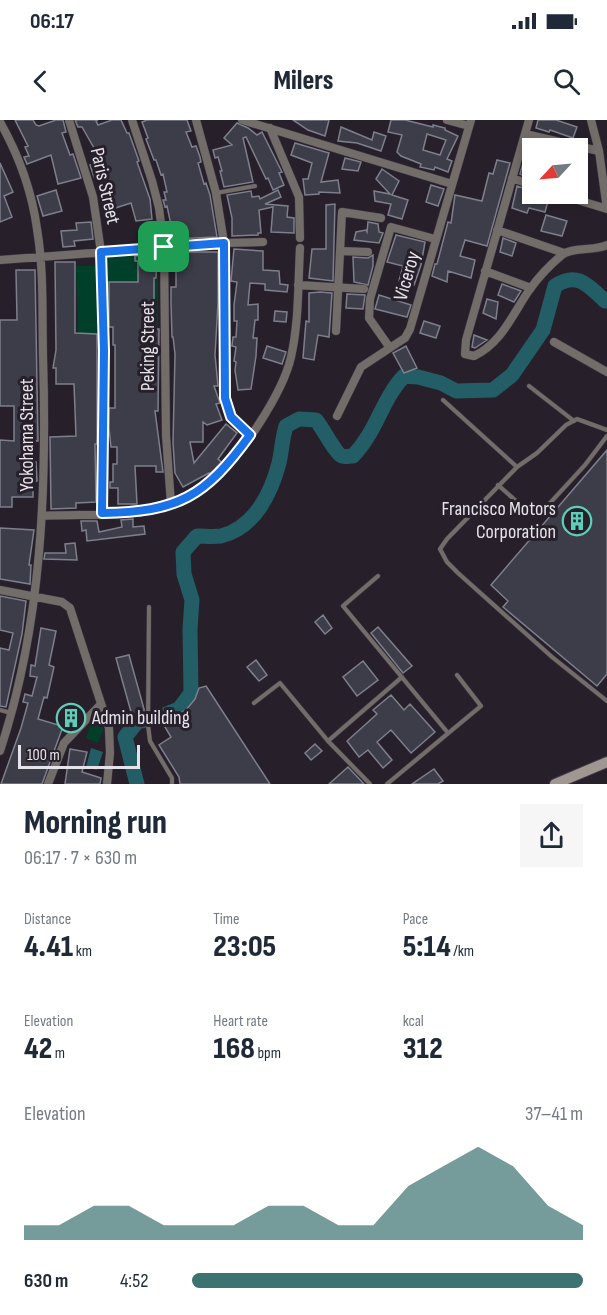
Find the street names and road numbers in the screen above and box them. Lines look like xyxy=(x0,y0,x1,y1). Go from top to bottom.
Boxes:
street label: Paris Street xyxy=(85,145,125,227)
street label: Viceroy xyxy=(389,248,425,303)
street label: Peking Street xyxy=(136,301,160,391)
street label: Yokohama Street xyxy=(15,378,39,492)

